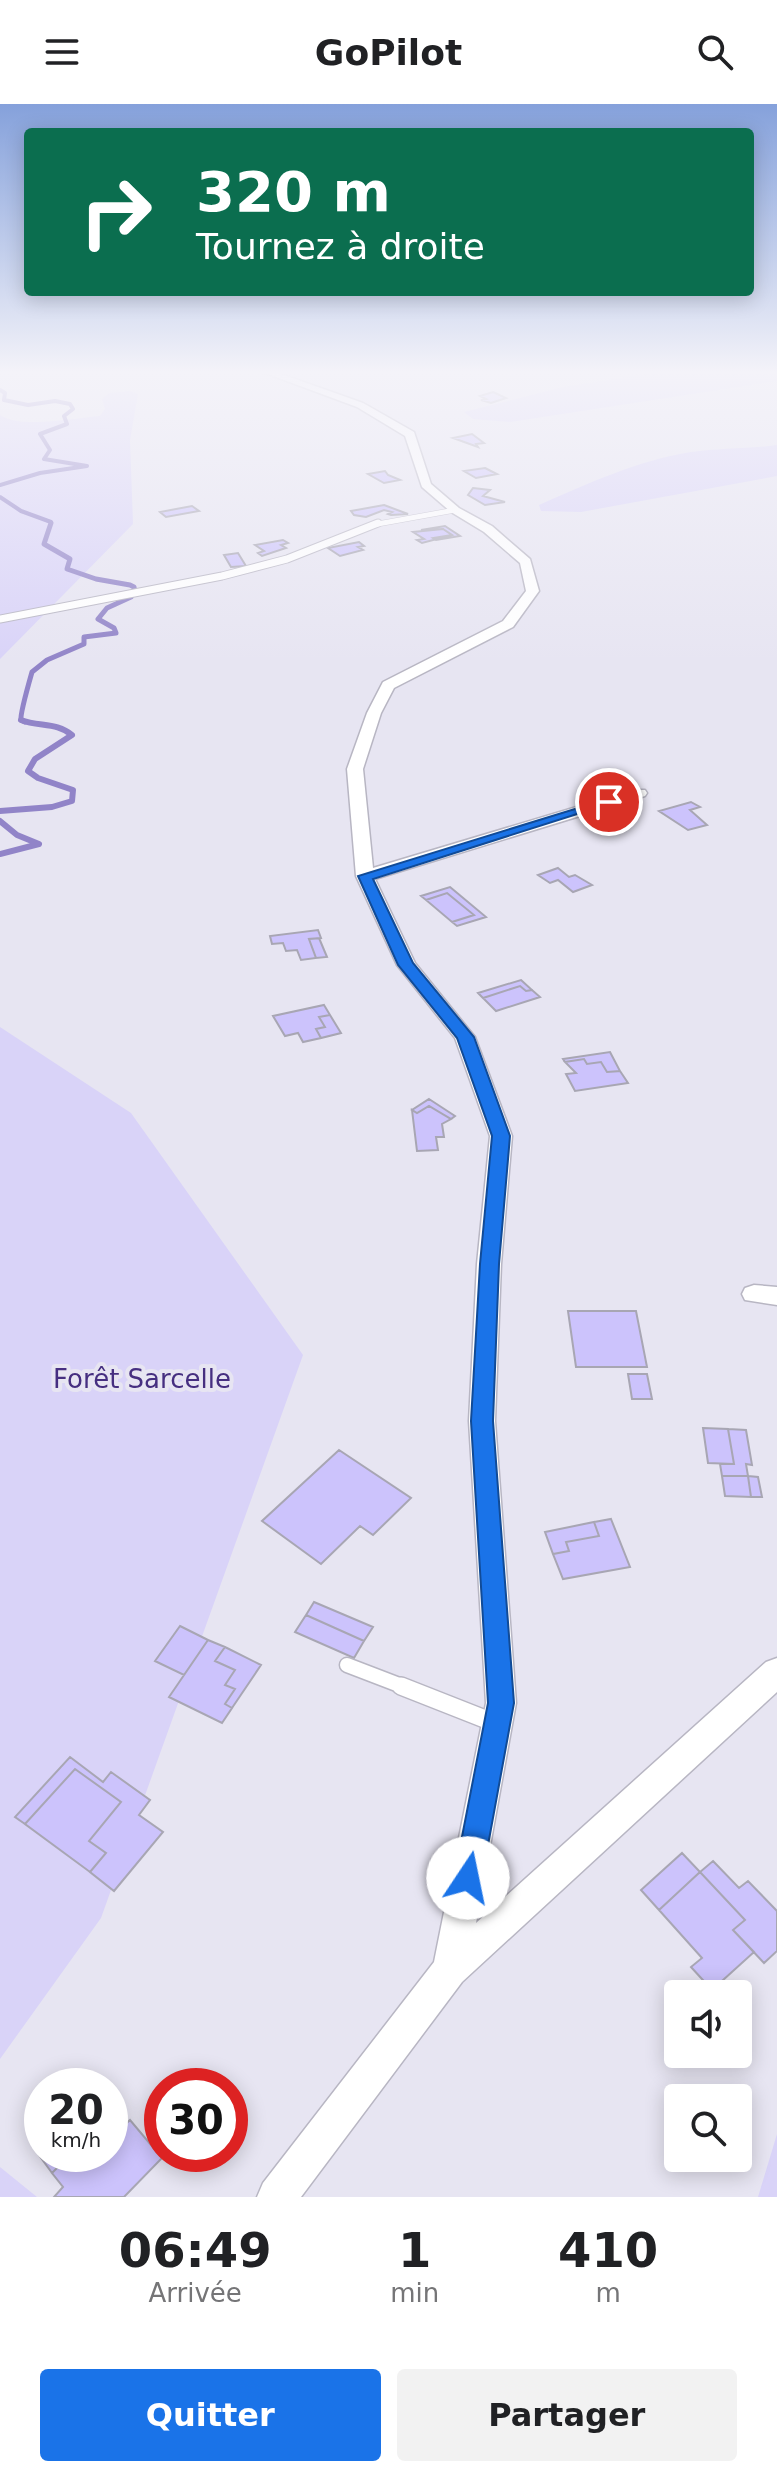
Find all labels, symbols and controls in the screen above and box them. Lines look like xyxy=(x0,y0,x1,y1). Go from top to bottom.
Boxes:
icon: menu xyxy=(40,30,84,74)
icon: search xyxy=(693,30,737,74)
text: GoPilot xyxy=(315,32,462,73)
text: 320 m xyxy=(196,159,391,224)
icon: right xyxy=(64,160,168,264)
text: Tournez à droite xyxy=(196,226,485,267)
pin xyxy=(575,768,643,836)
icon: arrive xyxy=(587,780,631,824)
park label: Forêt Sarcelle xyxy=(53,1364,231,1394)
position arrow xyxy=(426,1836,510,1920)
map controls xyxy=(664,1980,752,2172)
button: sound xyxy=(664,1980,752,2068)
speed limit sign: 30 xyxy=(144,2068,248,2172)
button: search xyxy=(664,2084,752,2172)
text: 20 xyxy=(48,2087,104,2133)
text: km/h xyxy=(51,2128,101,2152)
text: 06:49 xyxy=(119,2222,272,2278)
text: 1 xyxy=(398,2222,431,2278)
text: 410 xyxy=(558,2222,658,2278)
text: Arrivée xyxy=(148,2278,242,2308)
text: min xyxy=(390,2278,439,2308)
text: m xyxy=(595,2278,621,2308)
button: Quitter xyxy=(40,2369,381,2461)
button: Partager xyxy=(397,2369,737,2461)

